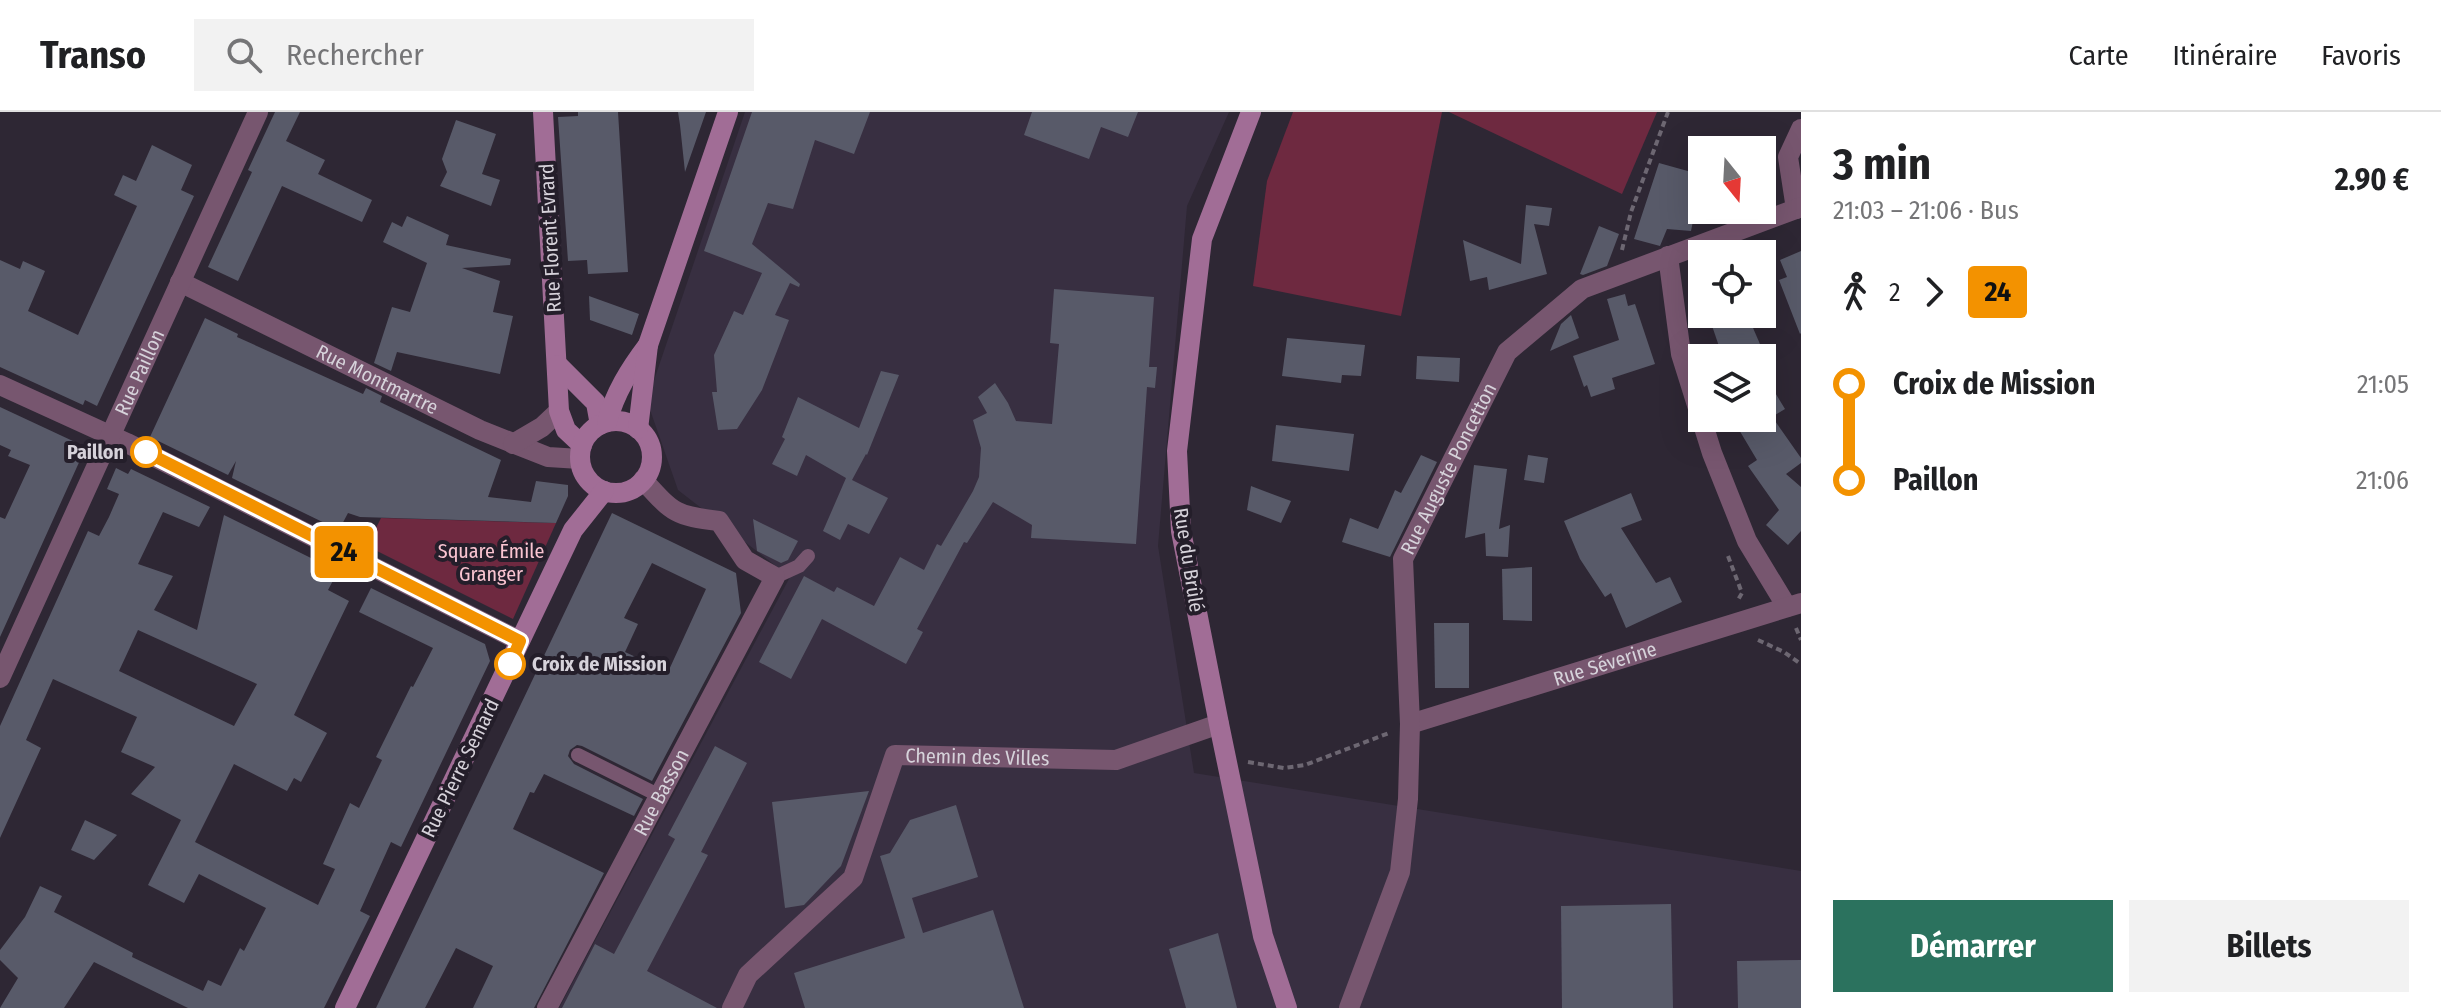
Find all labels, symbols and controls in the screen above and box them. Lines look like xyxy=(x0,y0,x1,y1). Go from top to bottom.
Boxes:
search box xyxy=(194,19,754,91)
text: Transo xyxy=(40,32,146,78)
icon: search xyxy=(222,33,266,77)
text: Rechercher xyxy=(286,37,424,73)
text: Carte xyxy=(2069,39,2129,72)
text: Itinéraire xyxy=(2173,39,2277,72)
text: Favoris xyxy=(2321,39,2401,72)
north arrow xyxy=(1688,136,1776,224)
map controls xyxy=(1688,136,1776,432)
text: 3 min xyxy=(1833,138,1931,191)
text: 2.90 € xyxy=(2335,162,2409,198)
street label: Rue Florent Evrard xyxy=(534,163,566,313)
text: 21:03 – 21:06 · Bus xyxy=(1833,195,2019,226)
button: locate xyxy=(1688,240,1776,328)
icon: walk xyxy=(1833,270,1877,314)
icon: forward xyxy=(1912,270,1956,314)
text: 24 xyxy=(1984,275,2011,308)
text: 2 xyxy=(1889,277,1900,308)
street label: Rue Paillon xyxy=(109,326,169,419)
street label: Rue Montmartre xyxy=(312,339,442,419)
button: layers xyxy=(1688,344,1776,432)
text: Croix de Mission xyxy=(1893,366,2095,402)
text: 21:05 xyxy=(2357,369,2409,400)
street label: Rue Auguste Poncetton xyxy=(1395,379,1502,558)
marker: Paillon xyxy=(131,437,161,467)
place label: Paillon xyxy=(67,440,124,464)
text: Paillon xyxy=(1893,462,1979,498)
text: 21:06 xyxy=(2356,465,2409,496)
street label: Rue du Brûlé xyxy=(1169,506,1209,614)
line badge: 24 xyxy=(308,526,380,578)
text: 24 xyxy=(331,535,357,568)
park label: Square Émile Granger xyxy=(438,539,544,586)
street label: Rue Séverine xyxy=(1550,636,1659,691)
marker: Croix de Mission xyxy=(495,649,525,679)
place label: Croix de Mission xyxy=(532,652,667,676)
street label: Rue Pierre Semard xyxy=(416,695,504,841)
street label: Chemin des Villes xyxy=(905,743,1050,770)
street label: Rue Basson xyxy=(628,745,694,840)
button: Démarrer xyxy=(1833,900,2113,992)
button: Billets xyxy=(2129,900,2409,992)

